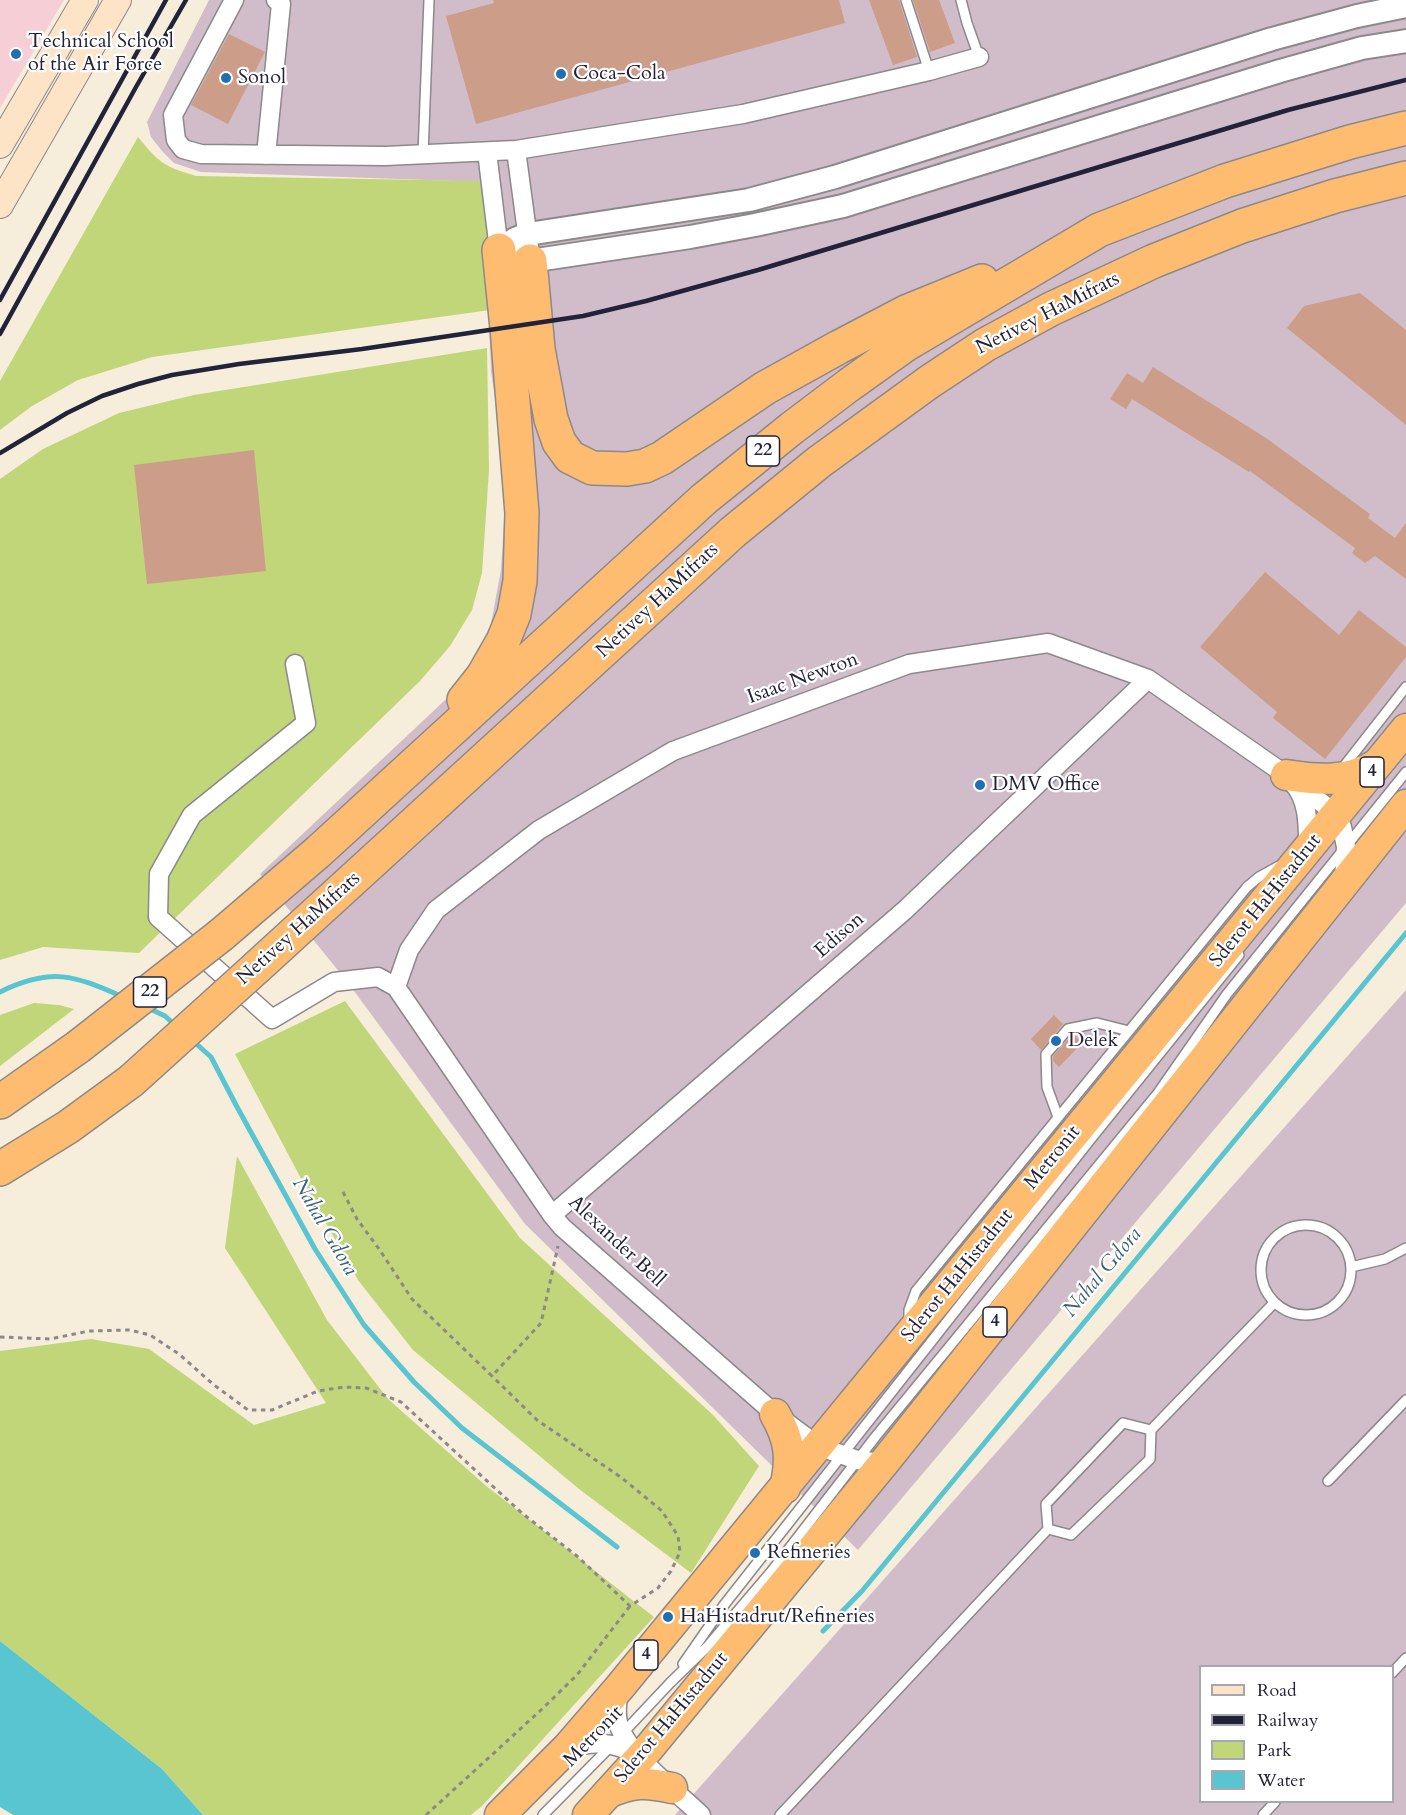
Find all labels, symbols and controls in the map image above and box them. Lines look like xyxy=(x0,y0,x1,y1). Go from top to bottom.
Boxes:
place label: Technical School of the Air Force xyxy=(28,30,174,77)
marker: Technical School of the Air Force xyxy=(9,47,23,61)
place label: Coca-Cola xyxy=(573,62,666,86)
place label: Sonol xyxy=(238,66,286,90)
marker: Coca-Cola xyxy=(554,67,568,81)
marker: Sonol xyxy=(219,71,233,85)
street label: Netivey HaMifrats xyxy=(972,267,1124,361)
road number: 22 xyxy=(746,436,780,466)
street label: Netivey HaMifrats xyxy=(592,538,724,664)
street label: Isaac Newton xyxy=(744,648,862,710)
road number: 4 xyxy=(1360,757,1384,787)
place label: DMV Office xyxy=(992,773,1100,797)
marker: DMV Office xyxy=(973,778,987,792)
street label: Sderot HaHistadrut xyxy=(1205,830,1327,972)
street label: Netivey HaMifrats xyxy=(232,867,366,991)
street label: Edison xyxy=(810,908,870,964)
road number: 22 xyxy=(134,977,166,1007)
place label: Delek xyxy=(1068,1029,1118,1053)
marker: Delek xyxy=(1049,1034,1063,1048)
street label: Metronit xyxy=(1020,1121,1086,1195)
water label: Nahal Gdora xyxy=(286,1173,362,1281)
street label: Alexander Bell xyxy=(563,1191,669,1293)
street label: Sderot HaHistadrut xyxy=(897,1205,1019,1347)
water label: Nahal Gdora xyxy=(1058,1223,1148,1323)
road number: 4 xyxy=(983,1307,1007,1337)
place label: Refineries xyxy=(767,1541,850,1565)
marker: Refineries xyxy=(748,1546,762,1560)
place label: HaHistadrut/Refineries xyxy=(680,1605,874,1629)
marker: HaHistadrut/Refineries xyxy=(661,1610,675,1624)
road number: 4 xyxy=(634,1640,658,1670)
street label: Sderot HaHistadrut xyxy=(610,1647,734,1789)
legend xyxy=(1199,1665,1394,1803)
text: Road xyxy=(1257,1678,1297,1703)
street label: Metronit xyxy=(559,1701,629,1773)
text: Railway xyxy=(1257,1708,1319,1733)
text: Park xyxy=(1257,1738,1292,1763)
text: Water xyxy=(1257,1768,1305,1793)

